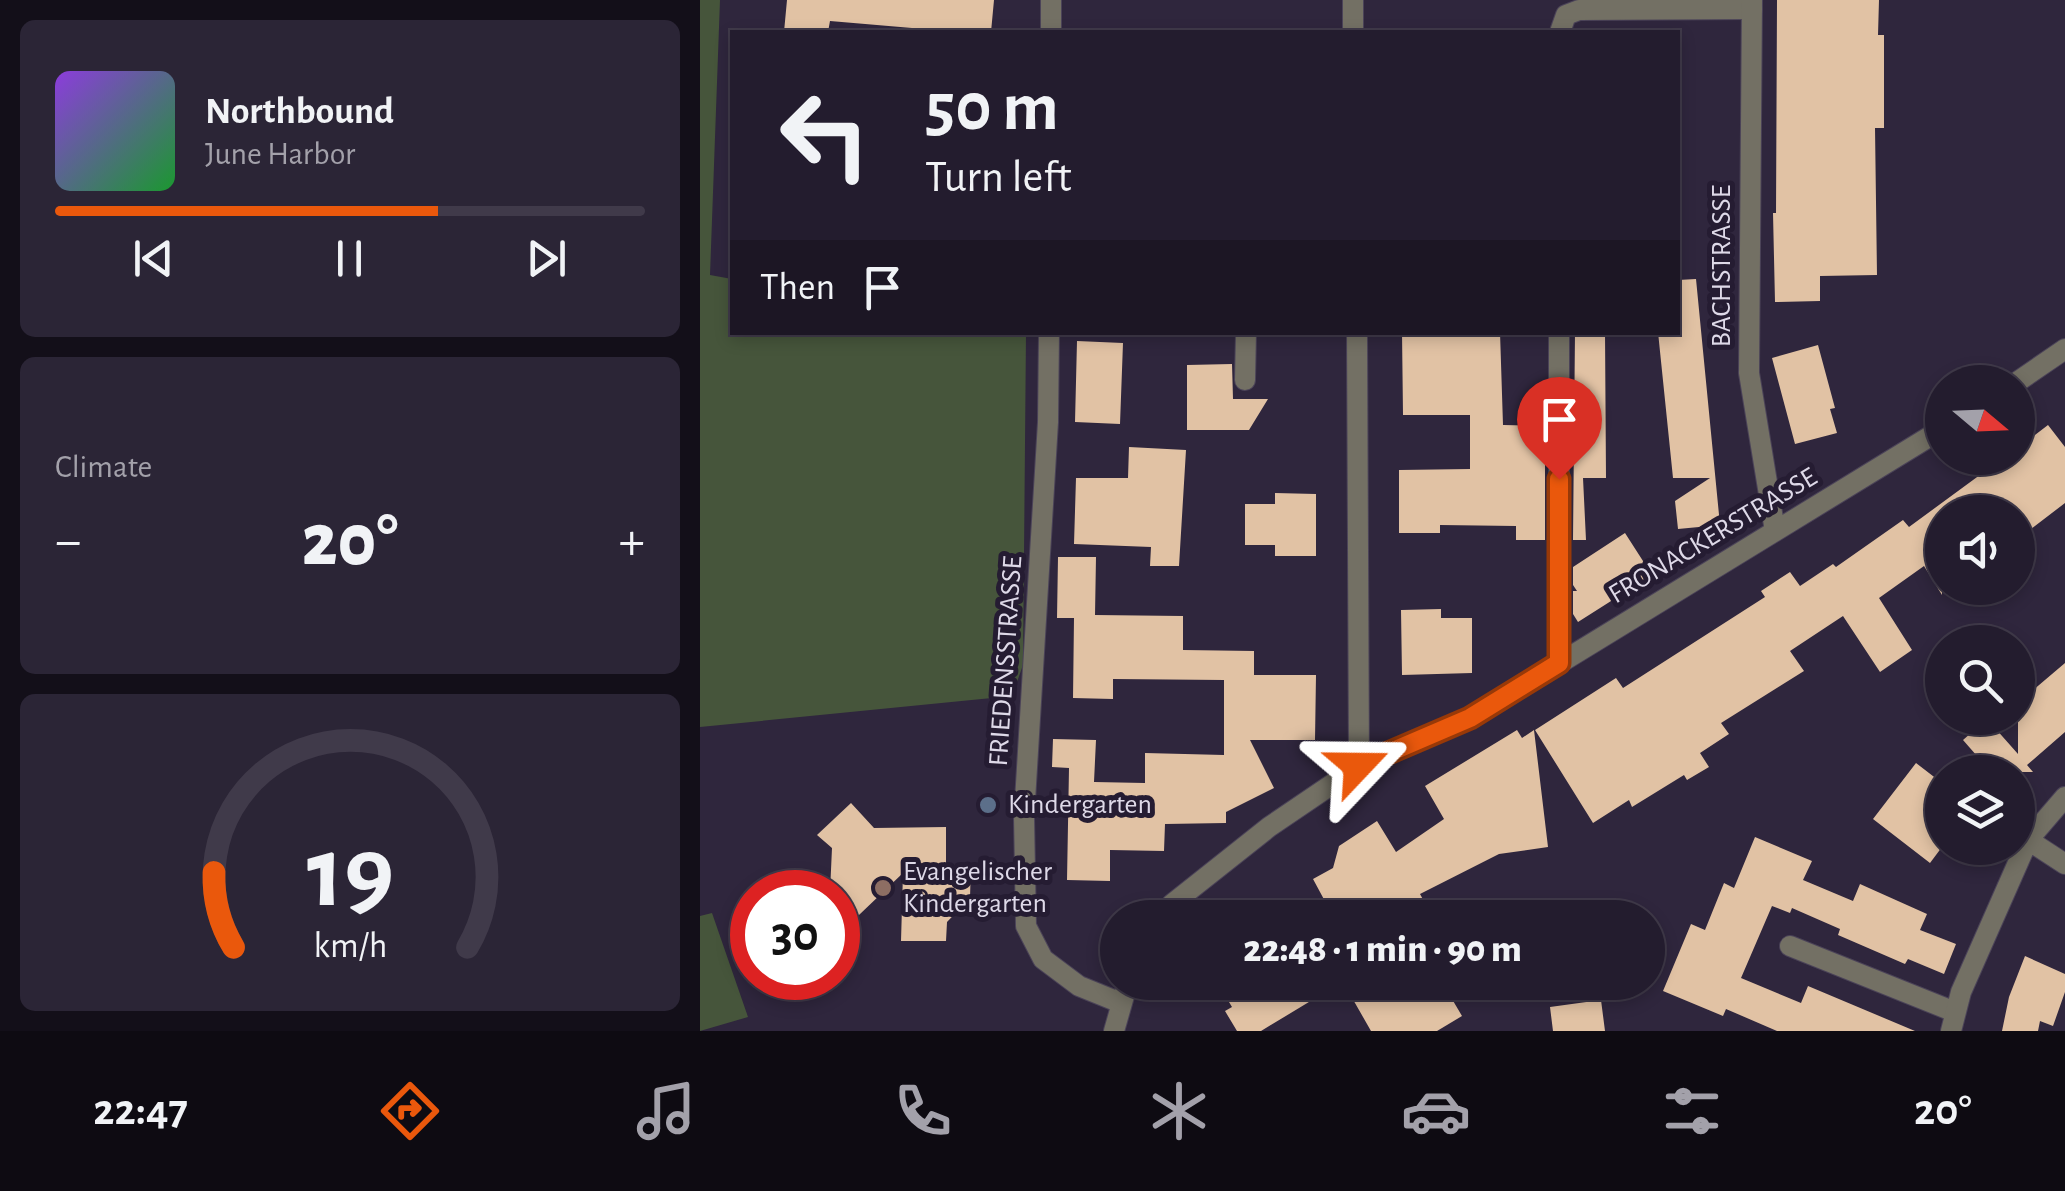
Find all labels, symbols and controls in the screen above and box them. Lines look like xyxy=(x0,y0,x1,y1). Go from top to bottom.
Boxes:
icon: left xyxy=(760,70,890,200)
text: 50 m xyxy=(925,73,1059,143)
text: Northbound xyxy=(205,93,394,131)
text: June Harbor xyxy=(205,138,355,170)
text: Turn left xyxy=(925,155,1072,200)
street label: BACHSTRASSE xyxy=(1708,185,1736,347)
icon: previous xyxy=(126,231,181,286)
icon: pause xyxy=(322,231,377,286)
icon: next xyxy=(519,231,574,286)
icon: arrive xyxy=(855,260,910,315)
text: Then xyxy=(760,269,835,307)
north arrow xyxy=(1925,365,2035,475)
map controls xyxy=(1925,365,2035,865)
pin xyxy=(1517,377,1602,480)
icon: arrive xyxy=(1532,392,1587,447)
text: Climate xyxy=(55,451,152,483)
street label: FRONACKERSTRASSE xyxy=(1604,463,1822,609)
button: sound xyxy=(1925,495,2035,605)
text: 20° xyxy=(302,504,398,579)
text: − xyxy=(55,514,81,569)
text: + xyxy=(619,514,645,569)
street label: FRIEDENSSTRASSE xyxy=(985,555,1027,767)
button: search xyxy=(1925,625,2035,735)
position arrow xyxy=(1306,714,1410,818)
button: layers xyxy=(1925,755,2035,865)
place label: Kindergarten xyxy=(1008,791,1152,819)
marker: Kindergarten xyxy=(977,794,999,816)
text: 19 xyxy=(306,822,394,926)
place label: Evangelischer Kindergarten xyxy=(903,858,1052,918)
speed limit sign: 30 xyxy=(730,870,860,1000)
marker: Evangelischer Kindergarten xyxy=(872,877,894,899)
text: km/h xyxy=(313,928,387,964)
text: 22:48 · 1 min · 90 m xyxy=(1243,931,1522,969)
icon: directions xyxy=(375,1076,445,1146)
icon: music xyxy=(631,1076,701,1146)
icon: phone xyxy=(888,1076,958,1146)
icon: climate xyxy=(1144,1076,1214,1146)
icon: car xyxy=(1401,1076,1471,1146)
icon: filters xyxy=(1657,1076,1727,1146)
text: 22:47 xyxy=(93,1088,188,1133)
text: 20° xyxy=(1914,1088,1972,1133)

